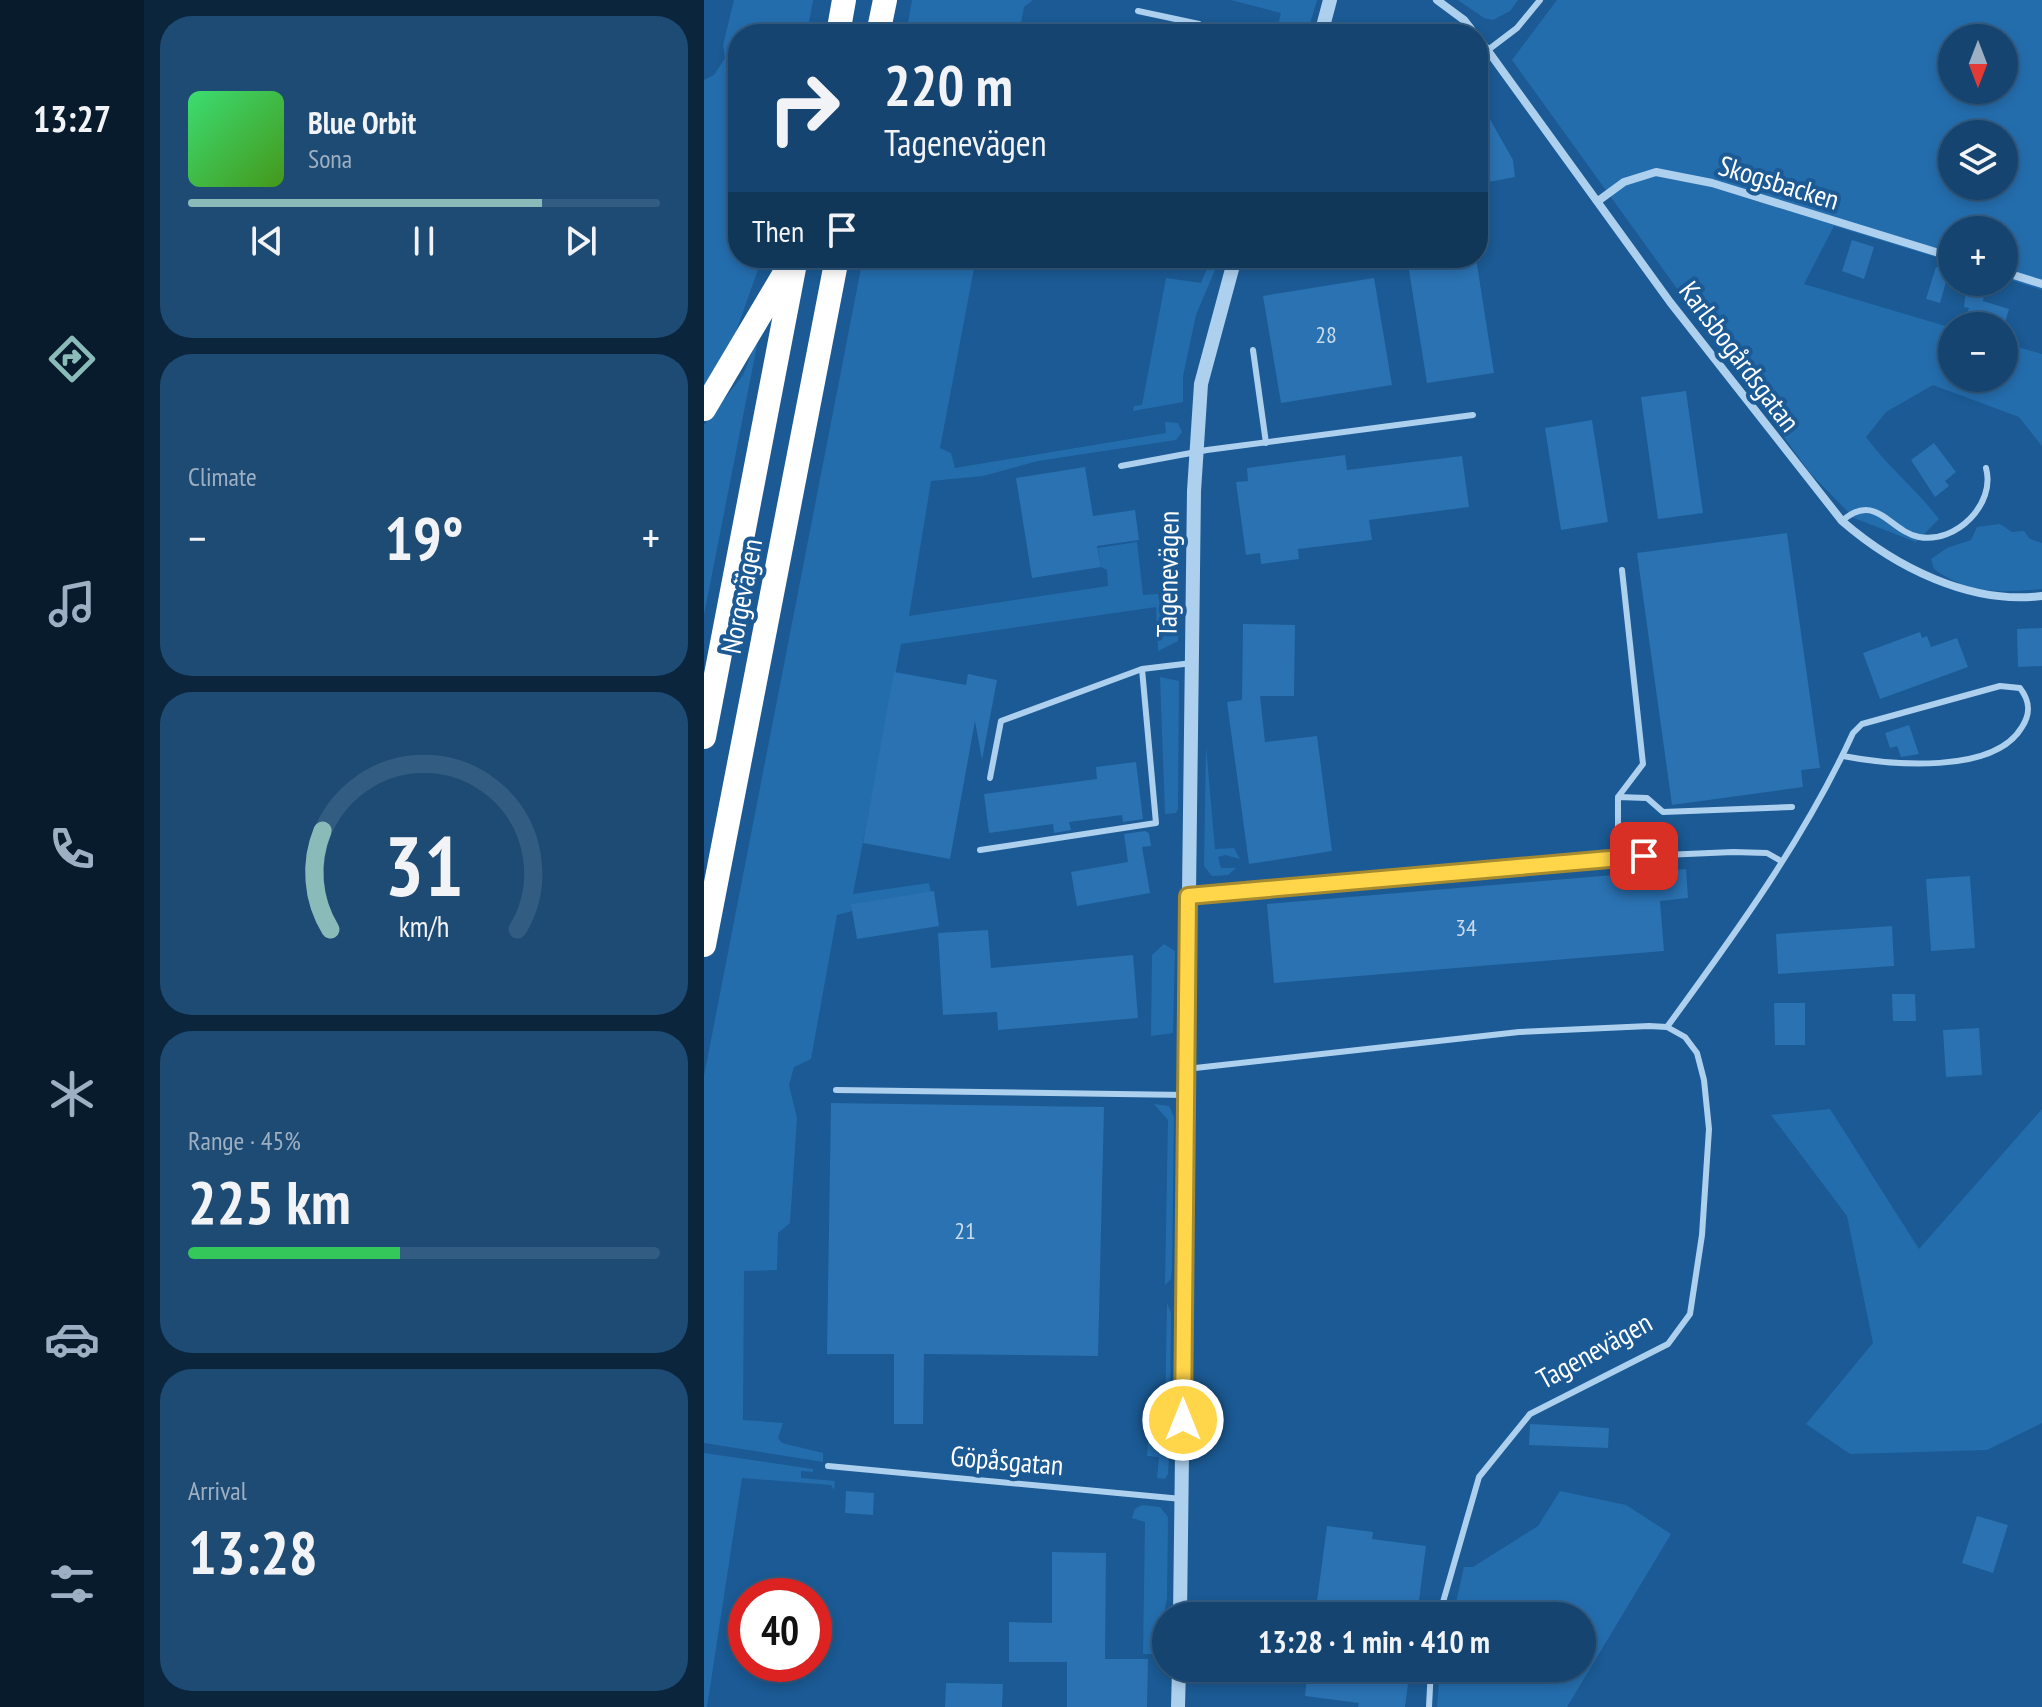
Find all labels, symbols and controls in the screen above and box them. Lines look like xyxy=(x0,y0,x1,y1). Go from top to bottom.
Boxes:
north arrow xyxy=(1938,24,2018,104)
map controls xyxy=(1938,24,2018,392)
text: 220 m xyxy=(884,49,1013,121)
icon: right xyxy=(752,56,856,160)
text: 13:27 xyxy=(33,95,111,142)
text: Blue Orbit xyxy=(308,103,416,142)
text: Tagenevägen xyxy=(884,119,1047,166)
button: layers xyxy=(1938,120,2018,200)
text: Sona xyxy=(308,142,352,175)
street label: Skogsbacken xyxy=(1714,146,1844,218)
icon: arrive xyxy=(820,208,864,252)
text: Then xyxy=(752,211,804,250)
button: + xyxy=(1938,216,2018,296)
icon: previous xyxy=(245,219,289,263)
icon: pause xyxy=(402,219,446,263)
icon: next xyxy=(559,219,603,263)
street label: Karlsbogårdsgatan xyxy=(1671,273,1809,439)
button: − xyxy=(1938,312,2018,392)
house number: 28 xyxy=(1315,319,1337,350)
icon: directions xyxy=(44,331,100,387)
text: Climate xyxy=(188,460,257,493)
text: 19° xyxy=(384,499,464,577)
text: − xyxy=(188,509,206,566)
text: + xyxy=(642,509,660,566)
street label: Tagenevägen xyxy=(1147,510,1187,638)
street label: Norgevägen xyxy=(712,536,770,656)
icon: music xyxy=(44,576,100,632)
text: 31 xyxy=(384,810,464,918)
icon: phone xyxy=(44,821,100,877)
pin xyxy=(1610,822,1678,890)
icon: arrive xyxy=(1622,834,1666,878)
text: km/h xyxy=(399,908,449,945)
house number: 34 xyxy=(1455,912,1477,943)
icon: climate xyxy=(44,1066,100,1122)
text: Range · 45% xyxy=(188,1124,301,1157)
text: 225 km xyxy=(188,1163,351,1241)
house number: 21 xyxy=(954,1215,976,1246)
street label: Tagenevägen xyxy=(1530,1303,1658,1397)
icon: car xyxy=(44,1311,100,1367)
position arrow xyxy=(1141,1378,1225,1462)
street label: Göpåsgatan xyxy=(949,1437,1065,1483)
text: Arrival xyxy=(188,1474,247,1507)
text: 13:28 xyxy=(188,1513,318,1591)
icon: filters xyxy=(44,1556,100,1612)
speed limit sign: 40 xyxy=(728,1578,832,1682)
text: 13:28 · 1 min · 410 m xyxy=(1258,1622,1490,1661)

